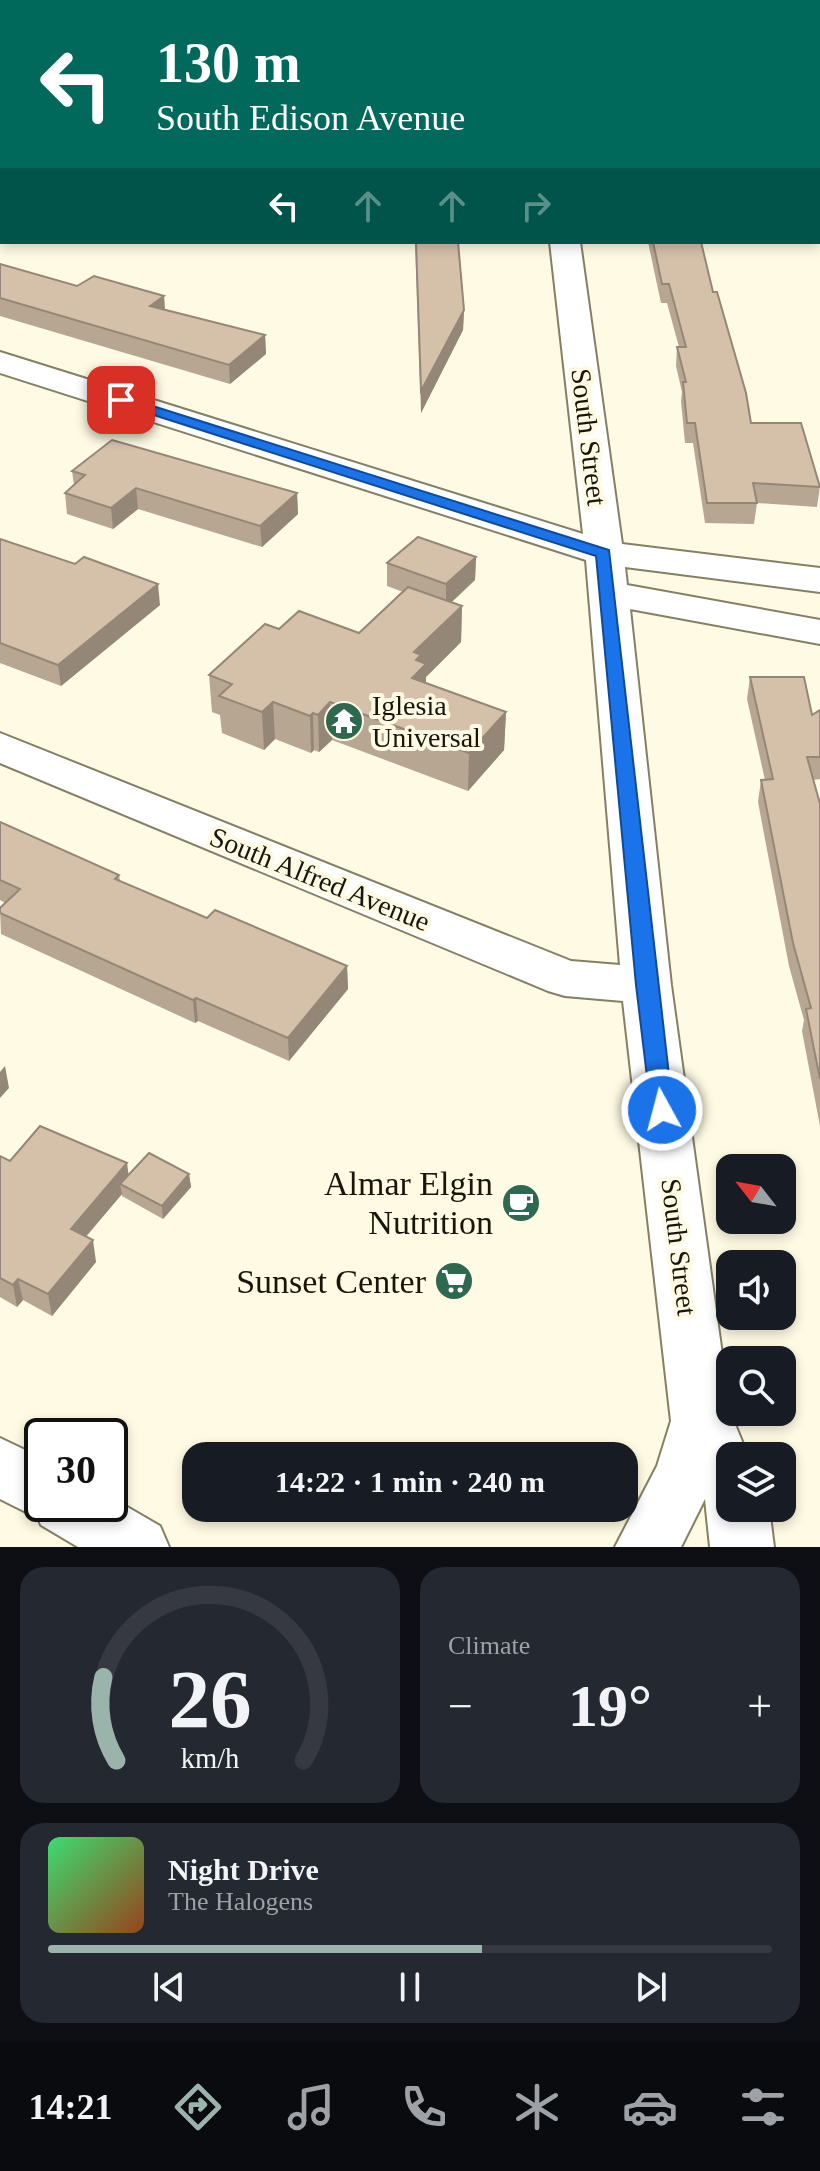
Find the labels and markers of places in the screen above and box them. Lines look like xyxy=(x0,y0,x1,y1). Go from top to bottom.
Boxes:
pin xyxy=(87,366,155,434)
place label: Iglesia Universal xyxy=(372,690,481,753)
temple icon: Iglesia Universal xyxy=(323,700,365,742)
place label: Almar Elgin Nutrition xyxy=(324,1165,493,1241)
cafe icon: Almar Elgin Nutrition xyxy=(500,1182,542,1224)
supermarket icon: Sunset Center xyxy=(433,1260,475,1302)
place label: Sunset Center xyxy=(236,1263,427,1300)

